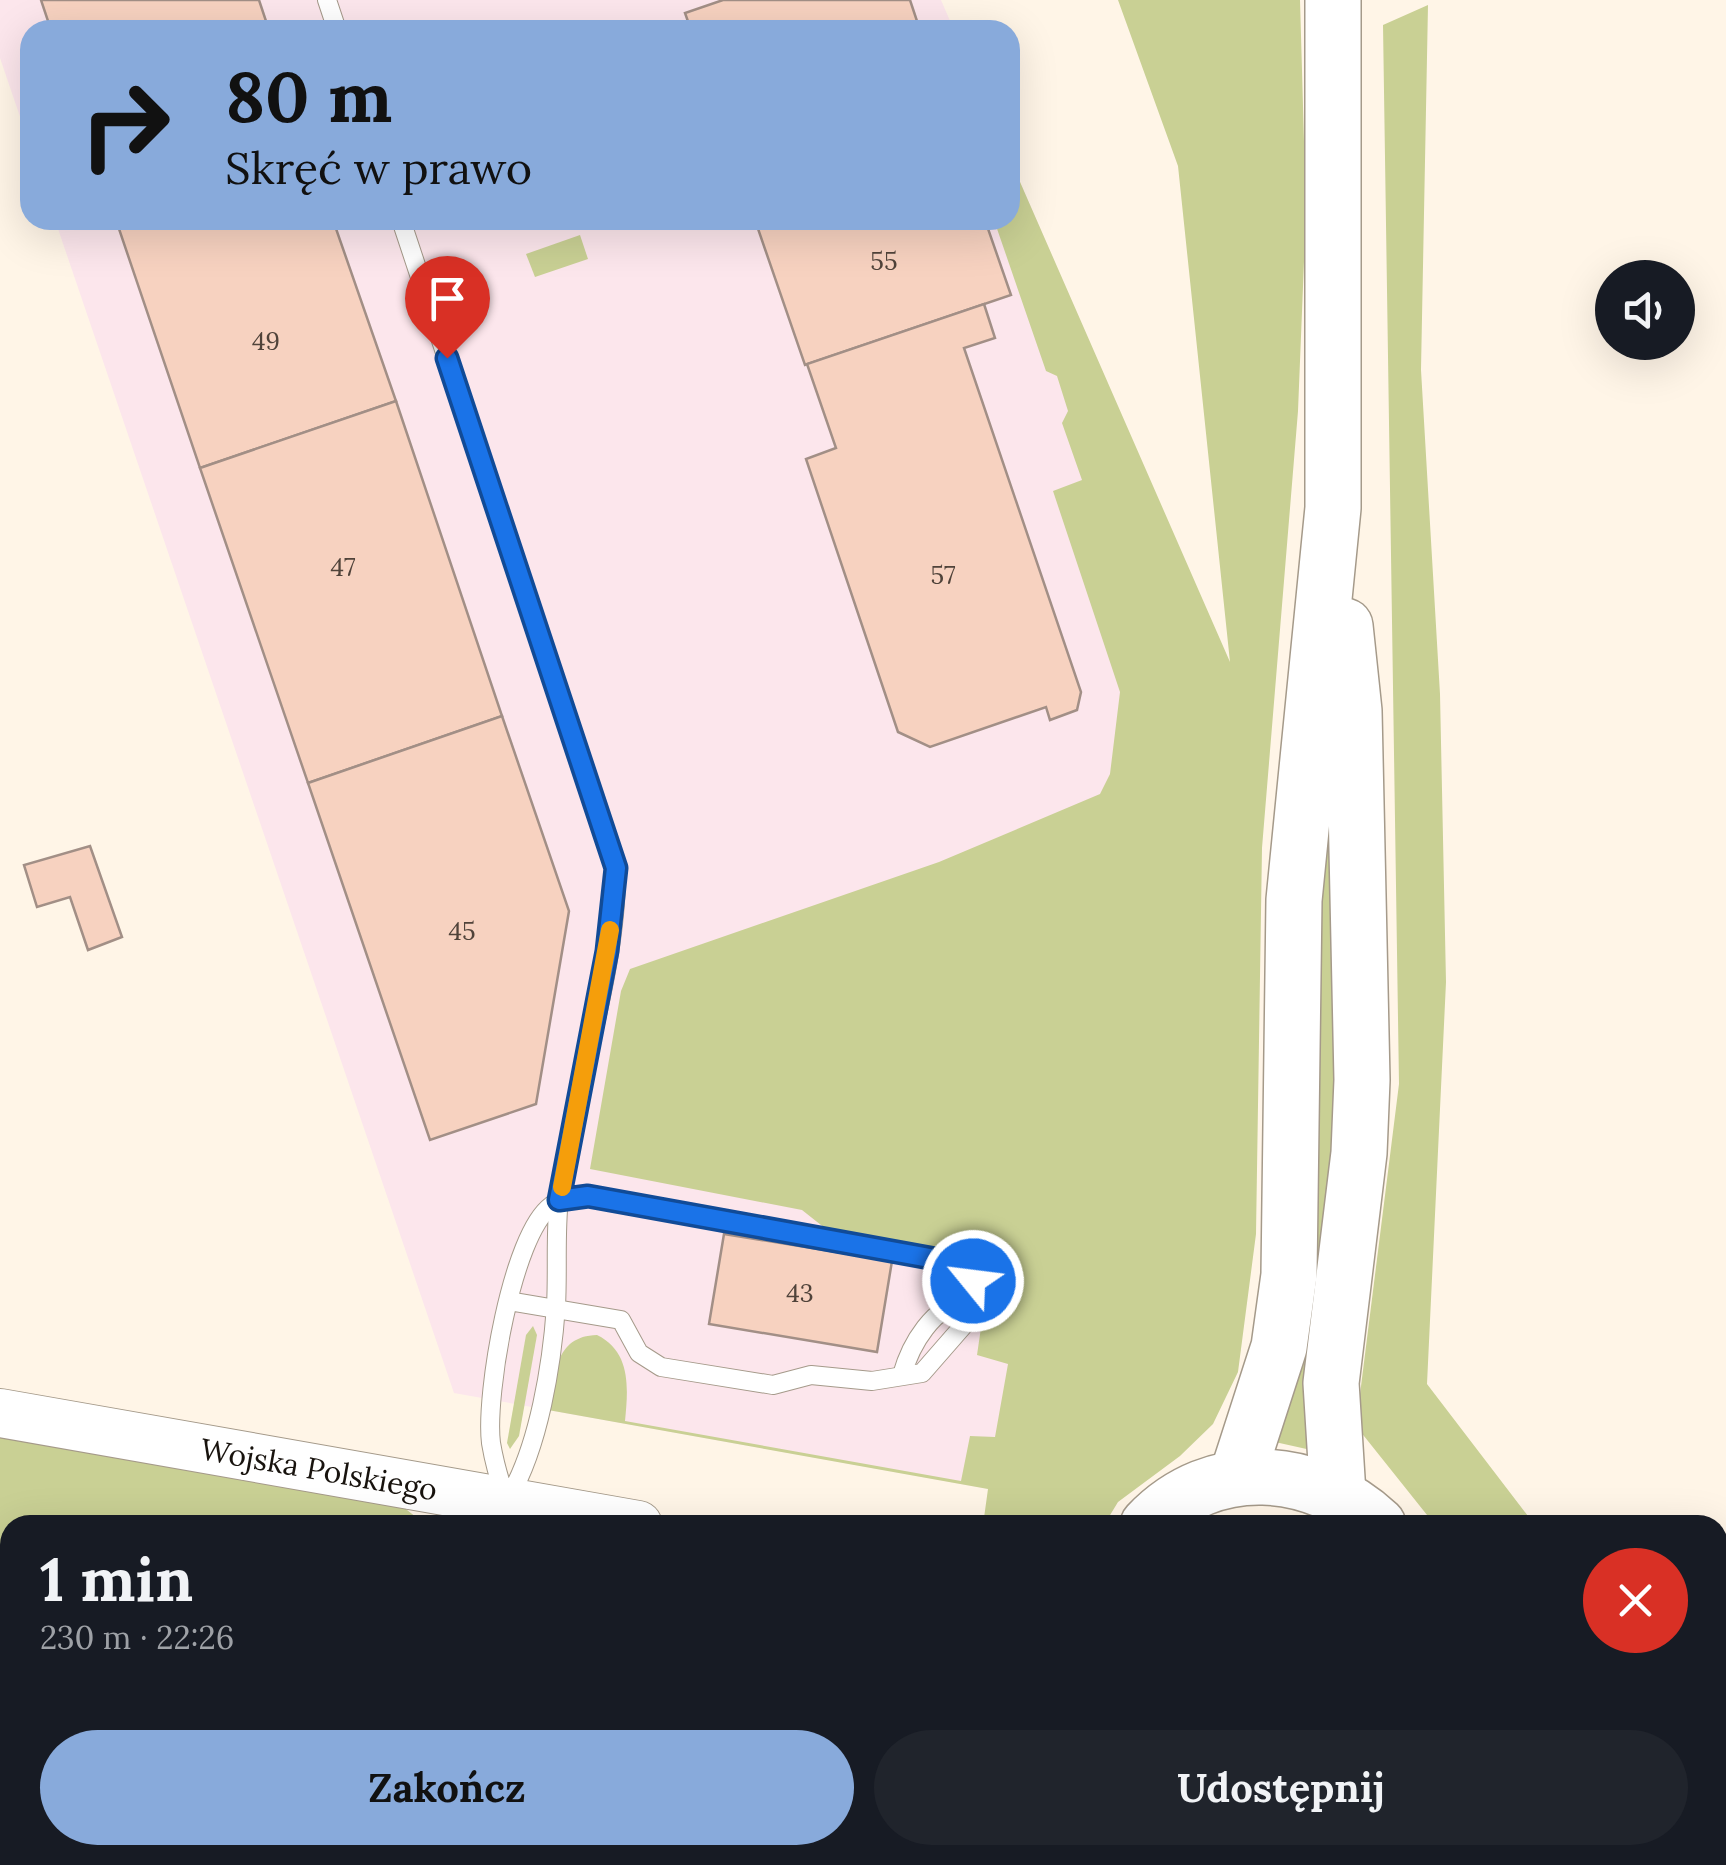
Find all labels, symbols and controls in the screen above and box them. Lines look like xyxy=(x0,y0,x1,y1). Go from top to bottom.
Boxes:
text: 80 m xyxy=(225,52,392,141)
icon: right xyxy=(60,60,190,190)
text: Skręć w prawo xyxy=(225,139,532,196)
house number: 55 xyxy=(870,245,898,277)
pin xyxy=(405,256,490,359)
map controls xyxy=(1595,260,1695,360)
button: sound xyxy=(1595,260,1695,360)
icon: arrive xyxy=(420,271,475,326)
house number: 49 xyxy=(252,325,280,357)
house number: 47 xyxy=(330,551,356,583)
house number: 57 xyxy=(930,559,956,591)
house number: 45 xyxy=(448,915,476,947)
position arrow xyxy=(921,1229,1025,1333)
house number: 43 xyxy=(786,1277,814,1309)
street label: Wojska Polskiego xyxy=(197,1429,440,1510)
text: 1 min xyxy=(40,1541,193,1617)
button: close xyxy=(1583,1548,1688,1653)
text: 230 m · 22:26 xyxy=(40,1617,234,1658)
button: Zakończ xyxy=(40,1730,854,1845)
button: Udostępnij xyxy=(874,1730,1688,1845)

